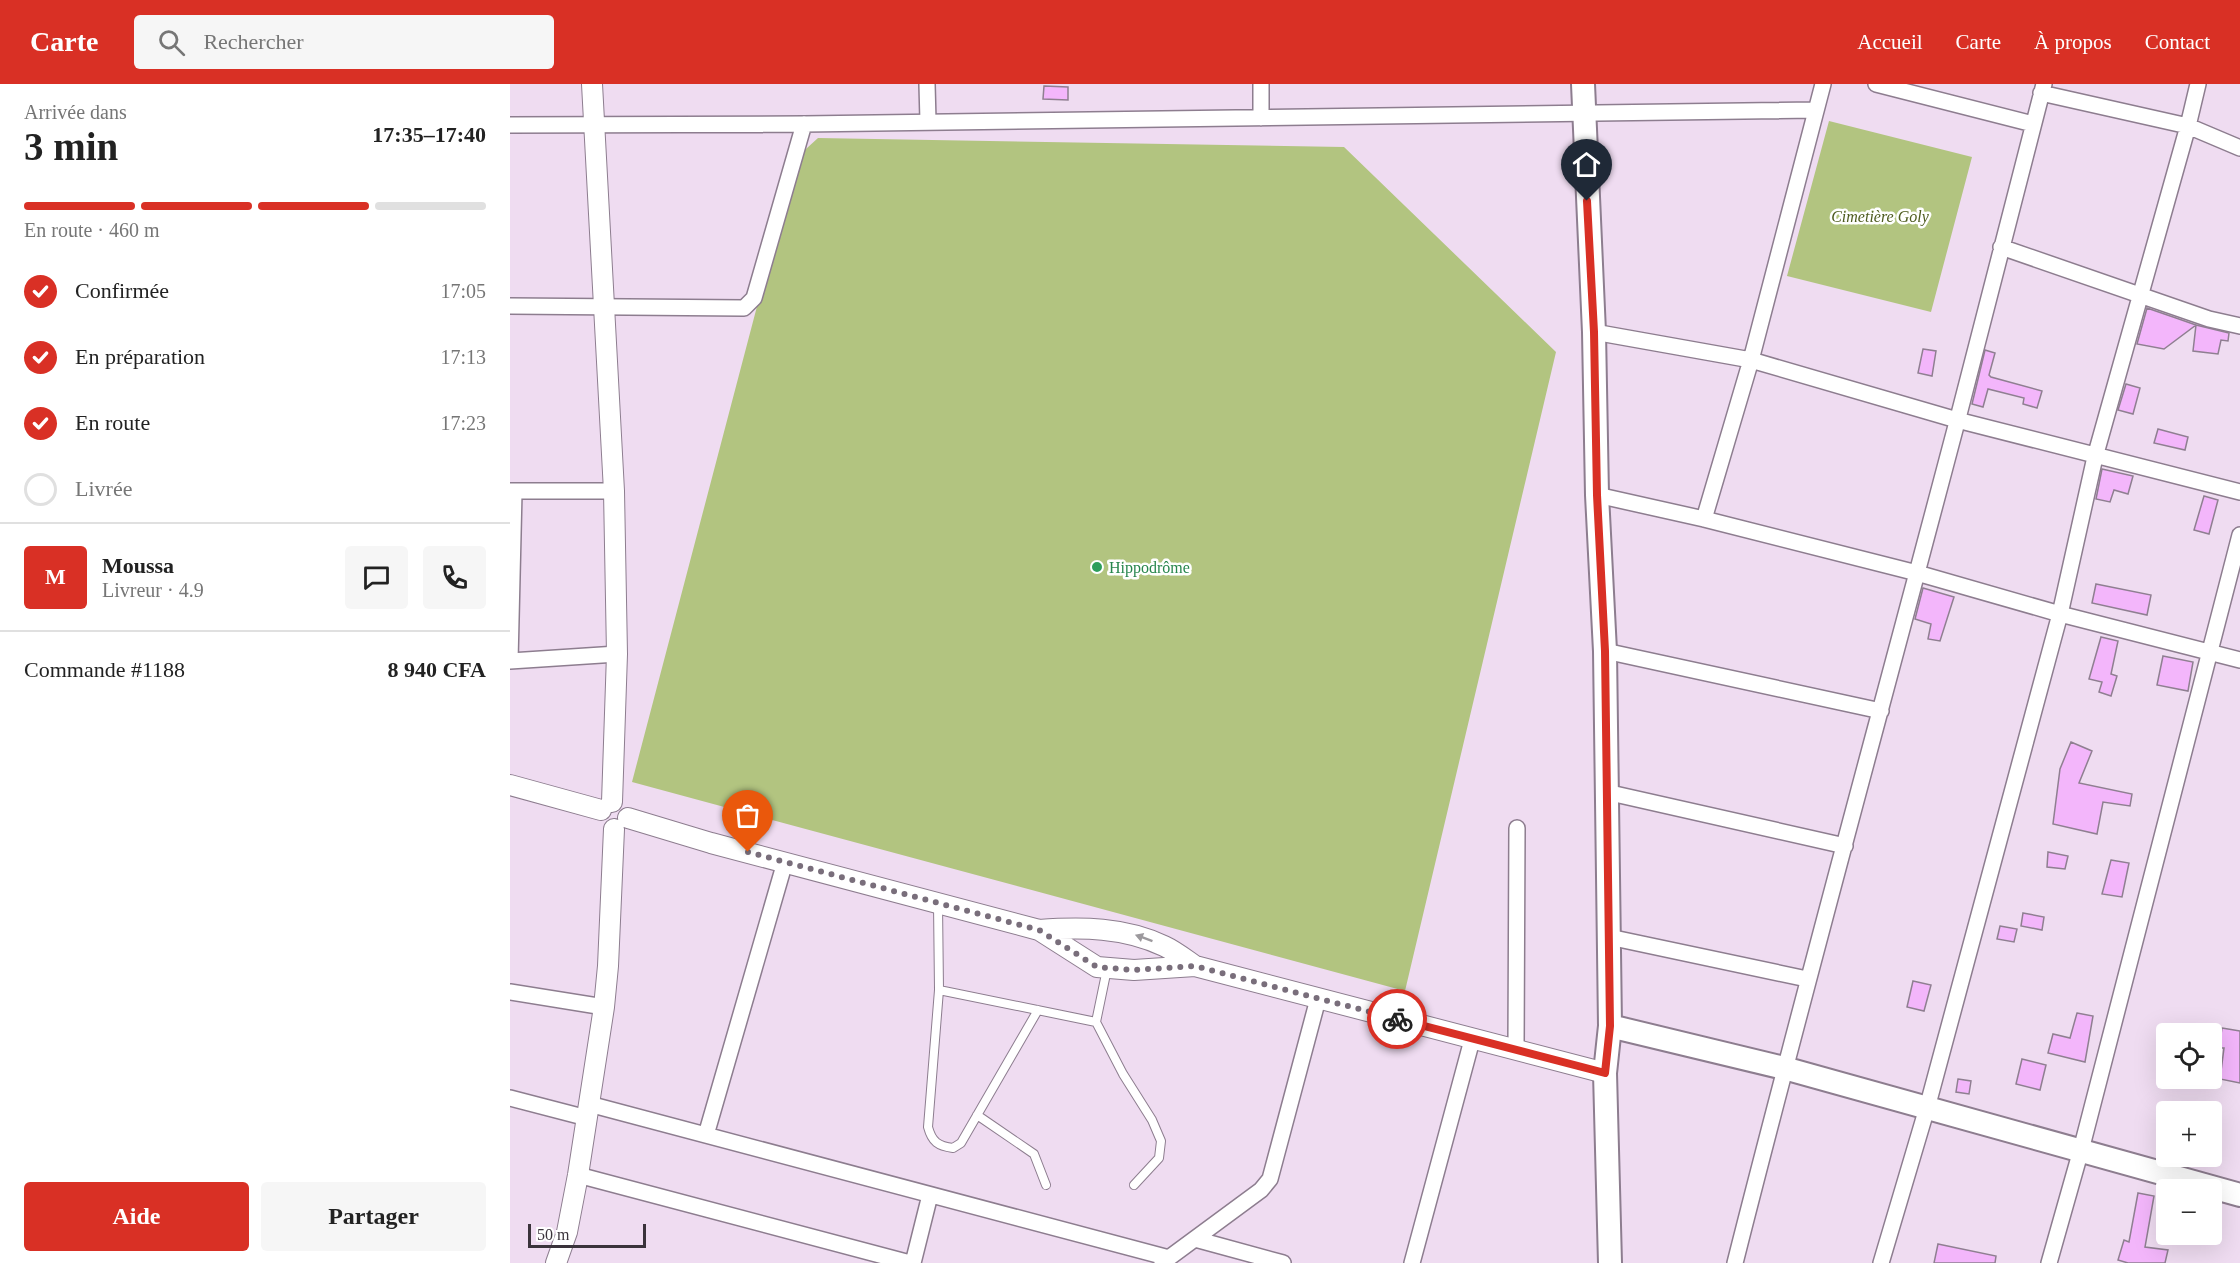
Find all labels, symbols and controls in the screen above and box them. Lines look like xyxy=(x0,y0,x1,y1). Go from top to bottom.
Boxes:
search box xyxy=(134,15,554,69)
text: Carte xyxy=(30,26,98,57)
icon: search xyxy=(155,26,188,59)
text: Rechercher xyxy=(203,29,304,54)
text: Accueil xyxy=(1857,30,1923,54)
text: Carte xyxy=(1956,30,2001,54)
text: À propos xyxy=(2034,30,2112,54)
text: Contact xyxy=(2145,30,2210,54)
text: Arrivée dans xyxy=(24,101,127,123)
text: 17:35–17:40 xyxy=(372,122,486,147)
text: 3 min xyxy=(24,125,118,168)
pin xyxy=(1561,139,1612,201)
icon: home xyxy=(1570,148,1603,181)
park label: Cimetière Goly xyxy=(1831,208,1930,226)
text: En route · 460 m xyxy=(24,219,160,241)
icon: check xyxy=(24,275,57,308)
text: Confirmée xyxy=(75,278,169,303)
text: 17:05 xyxy=(440,280,486,302)
icon: check xyxy=(24,341,57,374)
text: En préparation xyxy=(75,344,205,369)
text: 17:13 xyxy=(440,346,486,368)
icon: check xyxy=(24,407,57,440)
text: En route xyxy=(75,410,150,435)
text: 17:23 xyxy=(440,412,486,434)
text: Livrée xyxy=(75,476,132,501)
button: chat xyxy=(345,546,408,609)
button: phone xyxy=(423,546,486,609)
text: Moussa xyxy=(102,553,174,578)
place label: Hippodrôme xyxy=(1109,559,1190,577)
marker: Hippodrôme xyxy=(1090,560,1104,574)
text: M xyxy=(45,564,66,589)
text: Livreur · 4.9 xyxy=(102,579,204,601)
text: Commande #1188 xyxy=(24,657,185,682)
text: 8 940 CFA xyxy=(387,657,486,682)
pin xyxy=(722,790,773,852)
icon: bag xyxy=(731,799,764,832)
one-way arrow xyxy=(1135,933,1153,943)
courier xyxy=(1367,989,1427,1049)
icon: bike xyxy=(1381,1003,1414,1036)
map controls xyxy=(2156,1023,2222,1245)
button: locate xyxy=(2156,1023,2222,1089)
button: + xyxy=(2156,1101,2222,1167)
button: − xyxy=(2156,1179,2222,1245)
button: Aide xyxy=(24,1182,249,1251)
button: Partager xyxy=(261,1182,486,1251)
scale bar xyxy=(528,1221,646,1248)
text: 50 m xyxy=(537,1226,569,1243)

